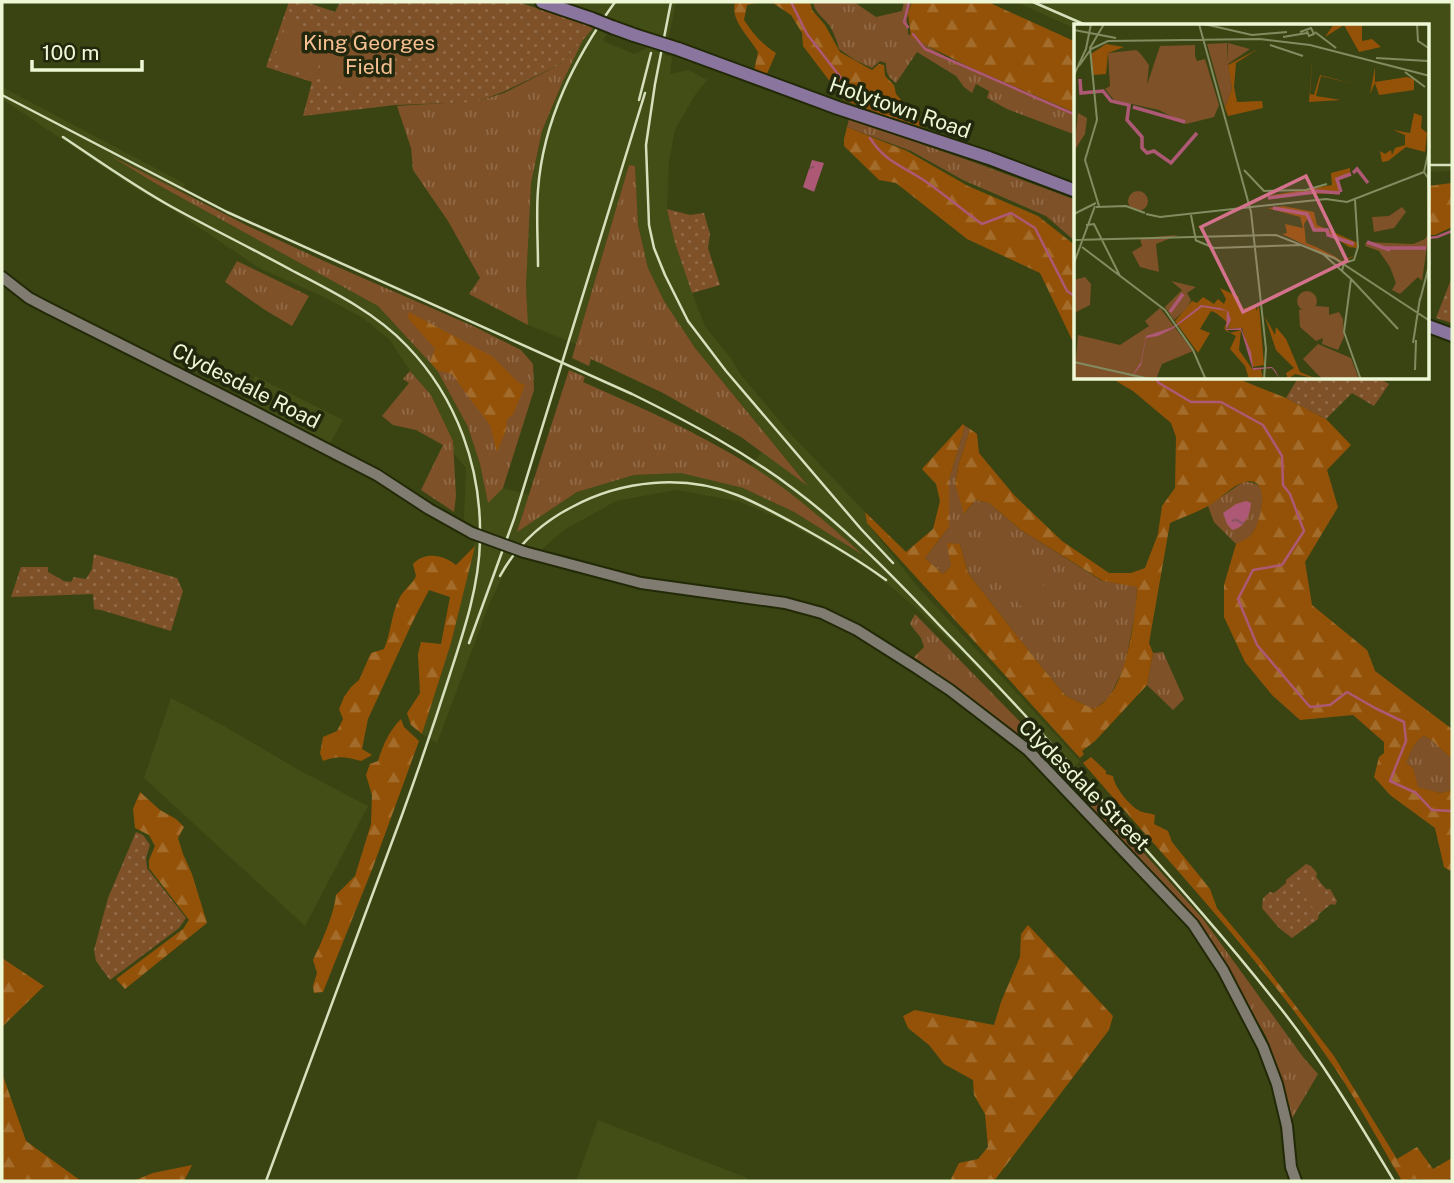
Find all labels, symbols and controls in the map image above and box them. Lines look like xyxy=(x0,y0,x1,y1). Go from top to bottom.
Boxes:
inset map xyxy=(1074,24,1430,380)
scale bar xyxy=(32,28,142,72)
park label: King Georges Field xyxy=(303,30,435,79)
text: 100 m xyxy=(42,40,99,65)
street label: Holytown Road xyxy=(826,72,974,143)
street label: Clydesdale Road xyxy=(168,337,325,434)
street label: Clydesdale Street xyxy=(1014,714,1155,855)

